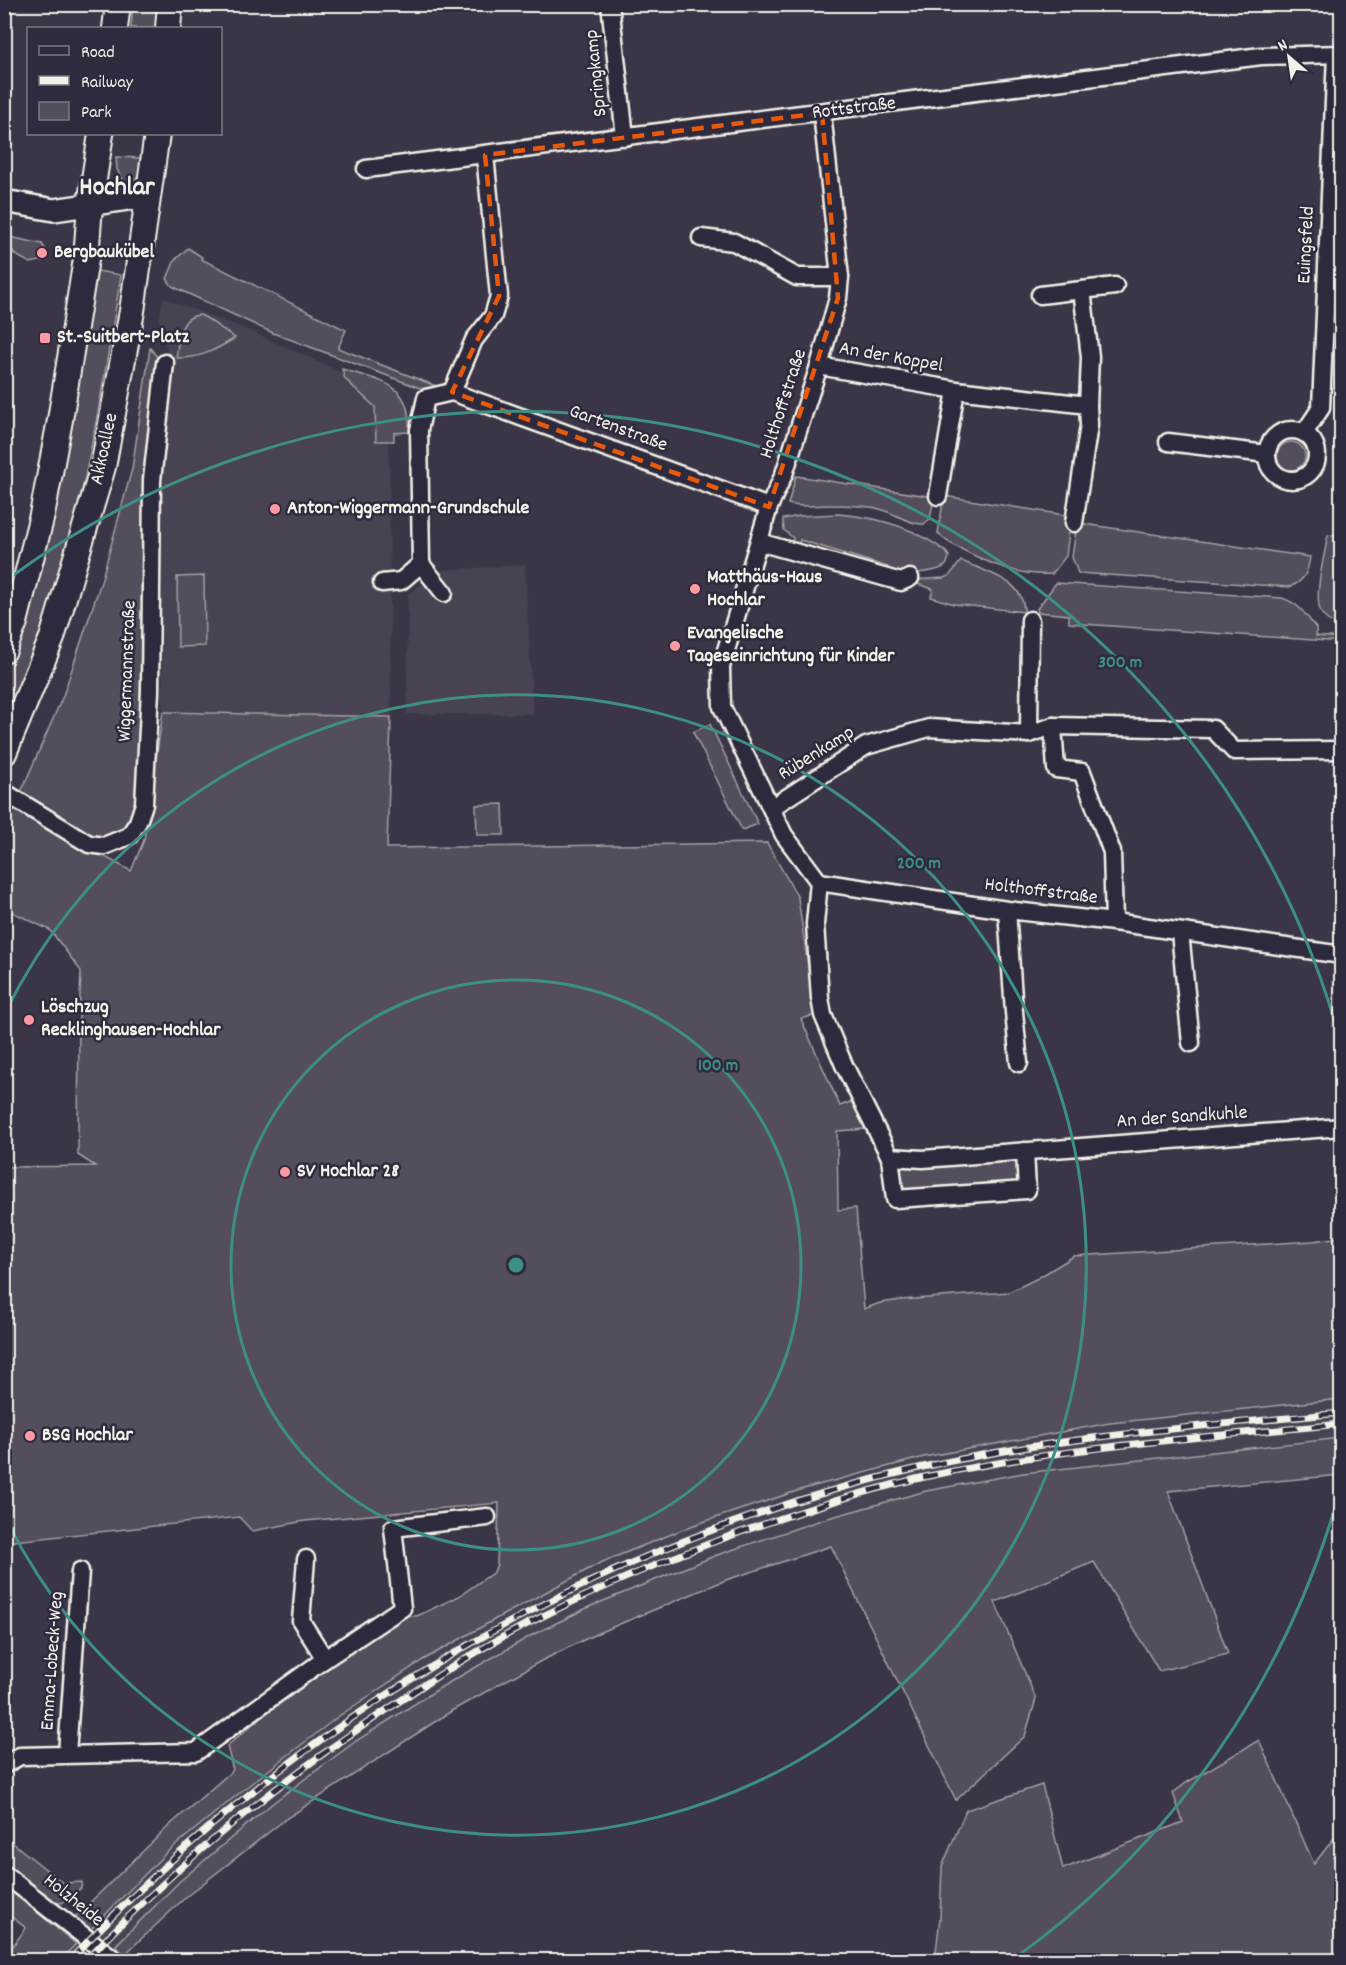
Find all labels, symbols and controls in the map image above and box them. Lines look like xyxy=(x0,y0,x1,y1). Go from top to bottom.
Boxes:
legend xyxy=(27,27,222,135)
north arrow xyxy=(1259,27,1319,87)
street label: Springkamp xyxy=(578,28,616,118)
text: N xyxy=(1274,34,1292,58)
text: Road xyxy=(81,41,115,66)
text: Railway xyxy=(81,71,134,96)
street label: Rottstraße xyxy=(810,90,898,128)
text: Park xyxy=(81,101,112,126)
district label: Hochlar xyxy=(79,170,155,207)
street label: Euingsfeld xyxy=(1291,205,1323,285)
place label: Bergbaukübel xyxy=(54,239,154,267)
marker: Bergbaukübel xyxy=(35,246,49,260)
place label: St.-Suitbert-Platz xyxy=(57,324,190,352)
marker: St.-Suitbert-Platz xyxy=(38,331,52,345)
street label: An der Koppel xyxy=(837,335,945,381)
street label: Holthoffstraße xyxy=(753,345,815,462)
street label: Gartenstraße xyxy=(565,398,671,460)
street label: Akkoallee xyxy=(84,410,126,487)
place label: Anton-Wiggermann-Grundschule xyxy=(287,495,530,523)
marker: Anton-Wiggermann-Grundschule xyxy=(268,502,282,516)
place label: Matthäus-Haus Hochlar xyxy=(707,564,823,615)
marker: Matthäus-Haus Hochlar xyxy=(688,582,702,596)
street label: Wiggermannstraße xyxy=(112,600,144,742)
place label: Evangelische Tageseinrichtung für Kinder xyxy=(687,620,895,671)
marker: Evangelische Tageseinrichtung für Kinder xyxy=(668,639,682,653)
text: 300 m xyxy=(1098,651,1142,676)
street label: Rübenkamp xyxy=(773,719,861,789)
text: 200 m xyxy=(897,852,941,877)
street label: Holthoffstraße xyxy=(983,871,1099,913)
place label: Löschzug Recklinghausen-Hochlar xyxy=(41,994,221,1045)
marker: Löschzug Recklinghausen-Hochlar xyxy=(22,1013,36,1027)
text: 100 m xyxy=(698,1054,738,1079)
street label: An der Sandkuhle xyxy=(1116,1099,1249,1137)
place label: SV Hochlar 28 xyxy=(297,1158,399,1186)
marker: SV Hochlar 28 xyxy=(278,1165,292,1179)
centre of rings xyxy=(506,1255,526,1275)
place label: BSG Hochlar xyxy=(42,1422,133,1450)
marker: BSG Hochlar xyxy=(23,1429,37,1443)
street label: Emma-Lobeck-Weg xyxy=(34,1590,72,1732)
street label: Holzheide xyxy=(36,1868,110,1934)

